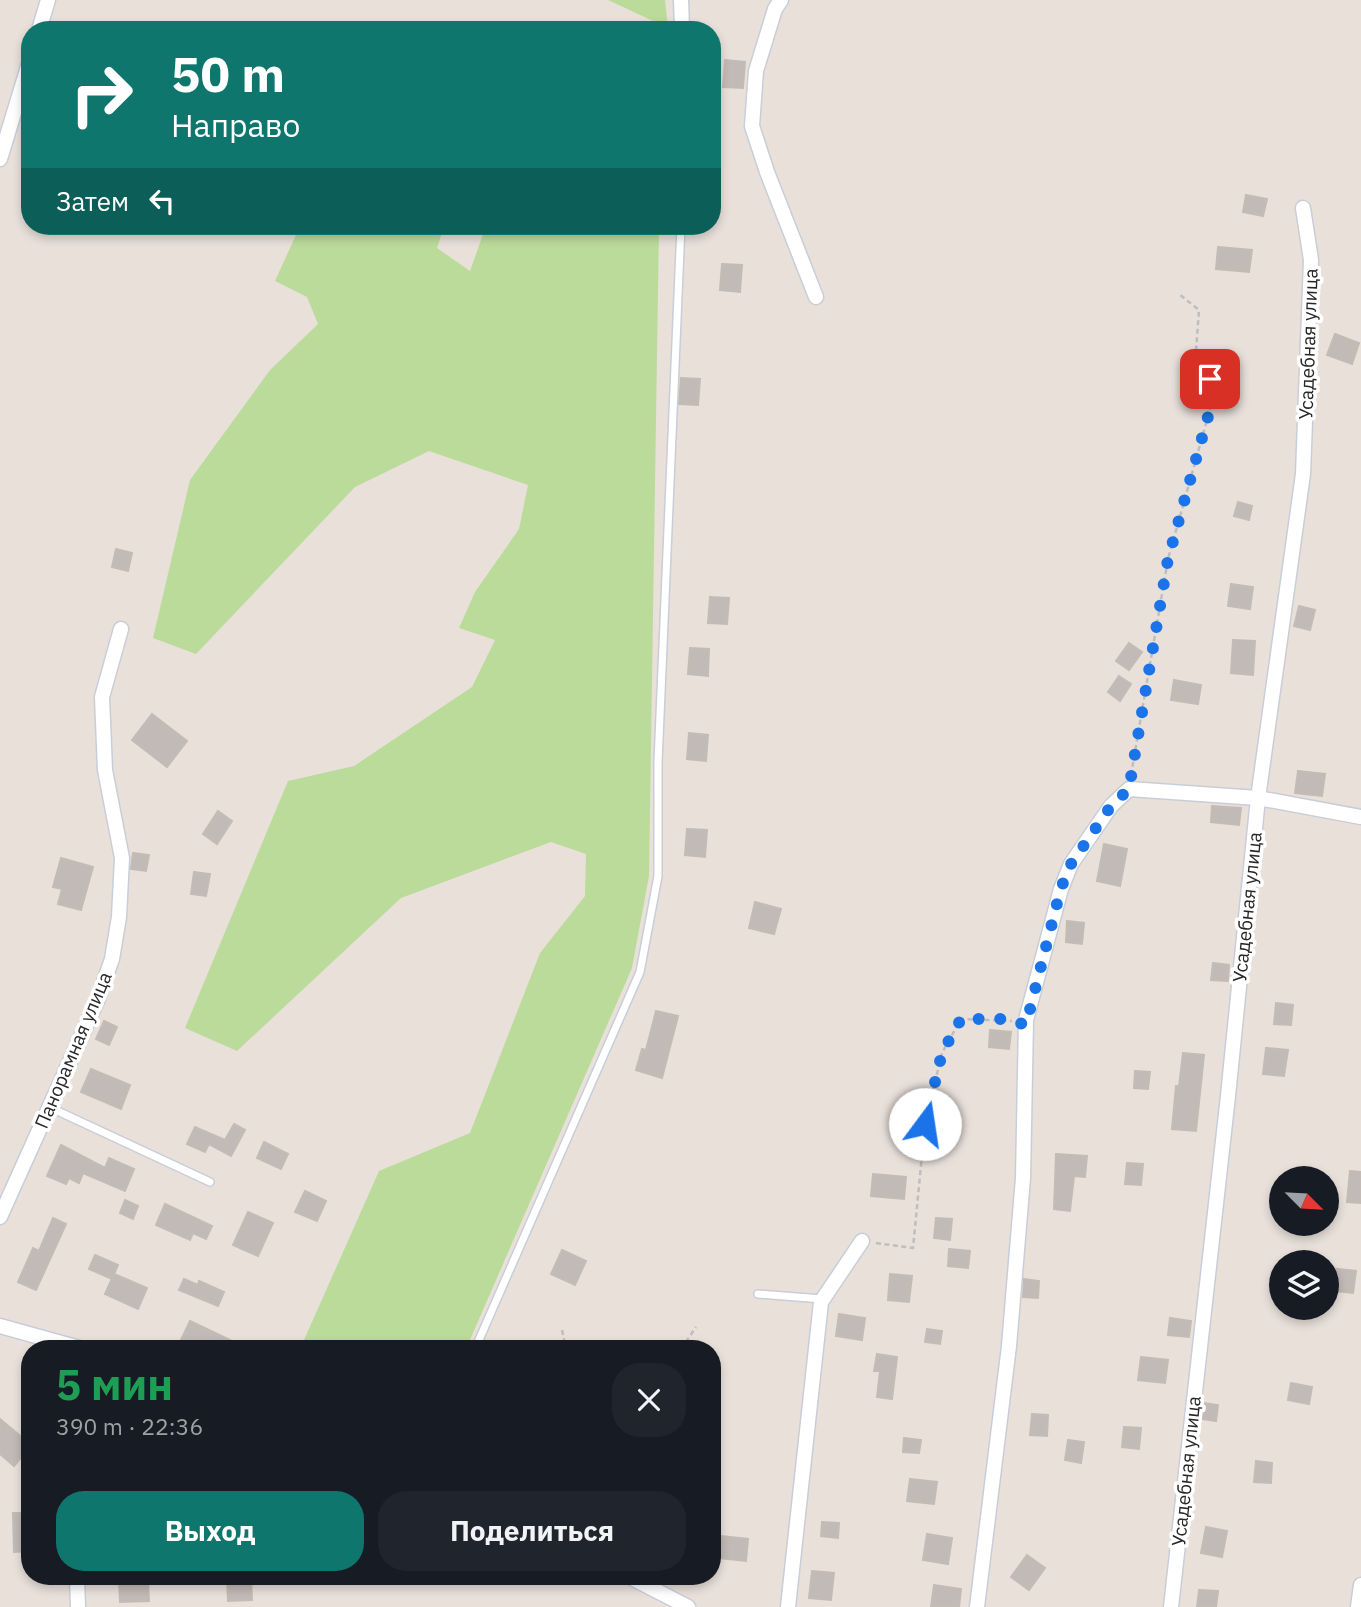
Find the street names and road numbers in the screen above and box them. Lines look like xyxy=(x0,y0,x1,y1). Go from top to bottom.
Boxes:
street label: Усадебная улица xyxy=(1293,268,1323,420)
street label: Усадебная улица xyxy=(1227,831,1267,983)
street label: Панорамная улица xyxy=(29,968,117,1132)
street label: Усадебная улица xyxy=(1166,1395,1206,1547)

